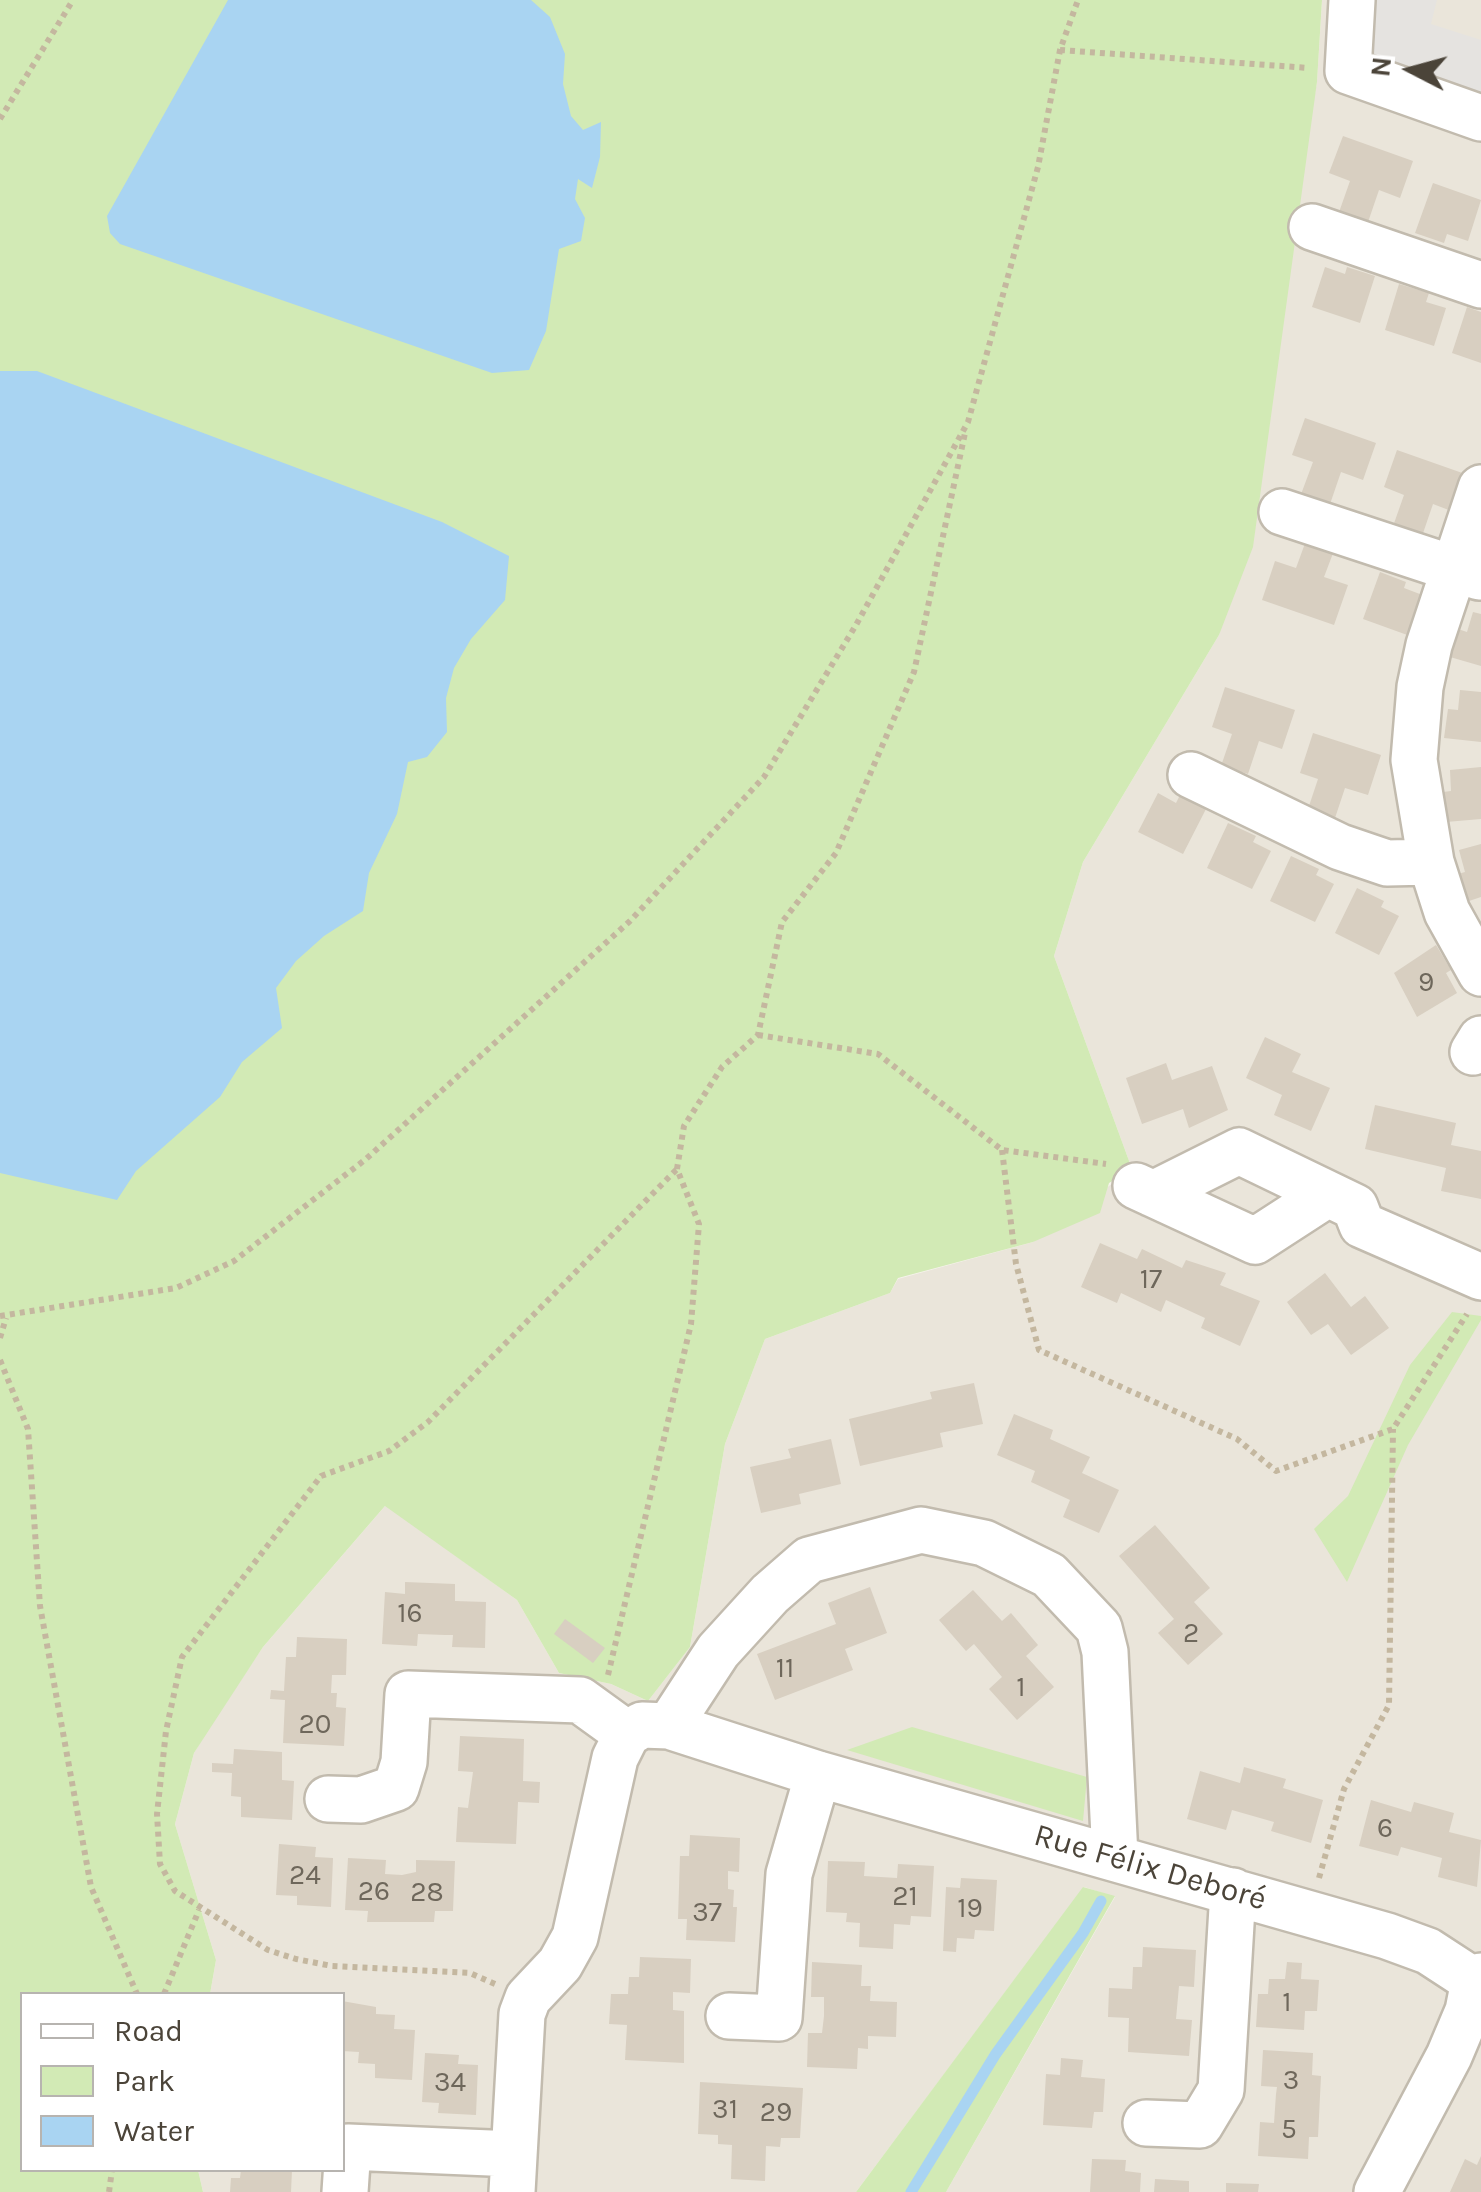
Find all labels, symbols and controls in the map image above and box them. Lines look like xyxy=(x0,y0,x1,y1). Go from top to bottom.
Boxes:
north arrow xyxy=(1361,20,1461,120)
text: N xyxy=(1363,55,1398,79)
house number: 9 xyxy=(1418,966,1434,1000)
house number: 17 xyxy=(1140,1263,1162,1297)
house number: 16 xyxy=(397,1597,423,1631)
house number: 2 xyxy=(1183,1617,1199,1651)
house number: 11 xyxy=(776,1652,794,1686)
house number: 1 xyxy=(1016,1671,1026,1705)
house number: 20 xyxy=(299,1708,331,1742)
house number: 6 xyxy=(1377,1812,1393,1846)
street label: Rue Félix Deboré xyxy=(1029,1816,1271,1920)
house number: 24 xyxy=(289,1859,321,1893)
house number: 26 xyxy=(358,1875,390,1909)
house number: 28 xyxy=(410,1876,444,1910)
house number: 21 xyxy=(892,1880,918,1914)
house number: 19 xyxy=(957,1892,983,1926)
house number: 37 xyxy=(692,1896,722,1930)
house number: 1 xyxy=(1282,1986,1292,2020)
legend xyxy=(20,1992,345,2172)
text: Road xyxy=(114,2013,183,2049)
text: Park xyxy=(114,2063,175,2099)
house number: 3 xyxy=(1283,2064,1299,2098)
house number: 34 xyxy=(434,2066,466,2100)
house number: 31 xyxy=(712,2093,738,2127)
house number: 29 xyxy=(760,2096,792,2130)
text: Water xyxy=(114,2113,194,2149)
house number: 5 xyxy=(1281,2113,1297,2147)

